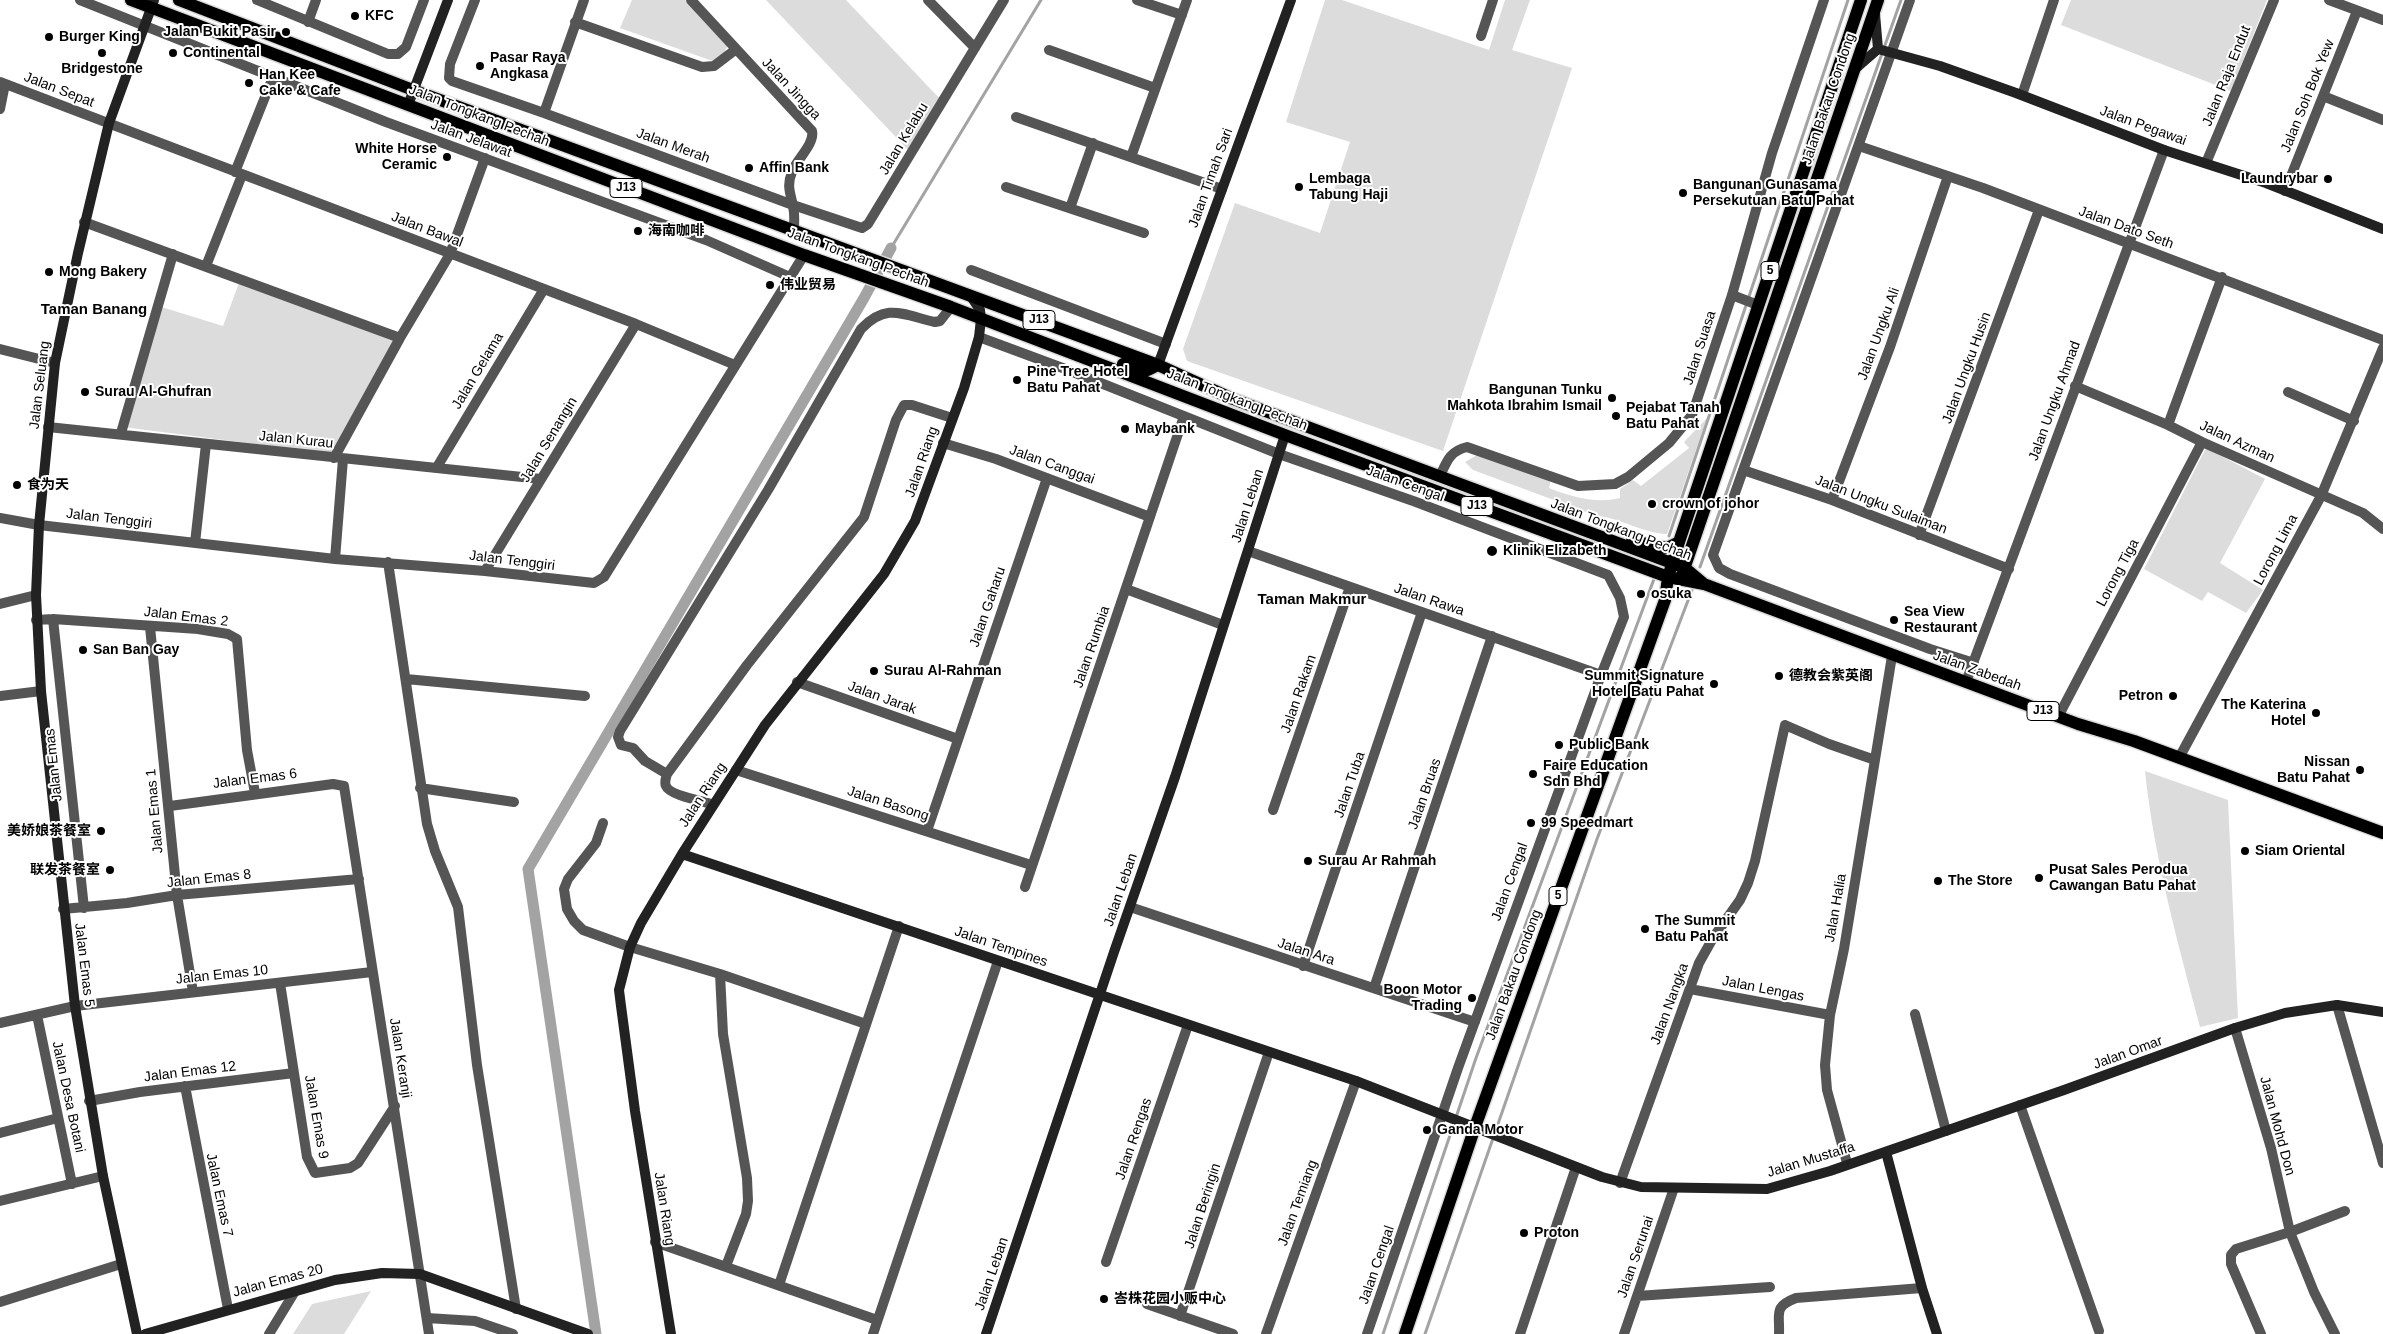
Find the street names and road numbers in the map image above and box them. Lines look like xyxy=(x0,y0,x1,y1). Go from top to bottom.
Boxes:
street label: Jalan Raja Endut xyxy=(2199,23,2255,129)
street label: Jalan Bakau Condong xyxy=(1799,31,1859,167)
street label: Jalan Soh Bok Yew xyxy=(2278,37,2338,155)
street label: Jalan Jingga xyxy=(758,55,824,123)
street label: Jalan Sepat xyxy=(21,69,97,111)
street label: Jalan Tongkang Pechah xyxy=(406,81,552,151)
street label: Jalan Kelabu xyxy=(876,100,932,178)
street label: Jalan Pegawai xyxy=(2097,103,2189,149)
street label: Jalan Jelawat xyxy=(428,117,514,161)
street label: Jalan Merah xyxy=(634,125,712,167)
street label: Jalan Timah Sari xyxy=(1185,126,1237,230)
road number: J13 xyxy=(610,178,642,198)
street label: Jalan Dato Seth xyxy=(2076,203,2176,253)
street label: Jalan Bawal xyxy=(389,209,465,251)
street label: Jalan Tongkang Pechah xyxy=(785,225,931,291)
road number: 5 xyxy=(1761,262,1779,280)
street label: Jalan Ungku Ali xyxy=(1854,285,1904,383)
street label: Jalan Suasa xyxy=(1680,309,1720,387)
road number: J13 xyxy=(1023,310,1055,330)
street label: Jalan Ungku Husin xyxy=(1939,310,1995,426)
street label: Jalan Gelama xyxy=(449,330,507,412)
street label: Jalan Ungku Ahmad xyxy=(2026,339,2084,463)
street label: Jalan Seluang xyxy=(26,340,54,430)
street label: Jalan Tongkang Pechah xyxy=(1164,365,1310,435)
street label: Jalan Senangin xyxy=(517,394,581,486)
street label: Jalan Azman xyxy=(2197,417,2277,467)
street label: Jalan Riang xyxy=(902,424,942,500)
street label: Jalan Kurau xyxy=(258,428,334,452)
street label: Jalan Canggai xyxy=(1007,442,1097,488)
street label: Jalan Cengal xyxy=(1364,462,1446,506)
street label: Jalan Leban xyxy=(1228,467,1268,545)
street label: Jalan Ungku Sulaiman xyxy=(1813,472,1949,538)
street label: Jalan Tongkang Pechah xyxy=(1548,495,1694,565)
road number: J13 xyxy=(1461,496,1493,516)
street label: Jalan Tenggiri xyxy=(65,505,153,533)
street label: Lorong Lima xyxy=(2250,512,2302,588)
street label: Lorong Tiga xyxy=(2093,536,2143,610)
street label: Jalan Tenggiri xyxy=(468,547,556,575)
street label: Jalan Gaharu xyxy=(966,565,1010,649)
street label: Jalan Rawa xyxy=(1392,580,1466,620)
street label: Jalan Emas 2 xyxy=(143,603,229,631)
street label: Jalan Rumbia xyxy=(1070,604,1114,690)
street label: Jalan Zabedah xyxy=(1931,647,2023,695)
street label: Jalan Rakam xyxy=(1278,653,1320,735)
street label: Jalan Jarak xyxy=(845,678,919,718)
road number: J13 xyxy=(2027,701,2059,720)
street label: Jalan Emas xyxy=(42,728,66,802)
street label: Jalan Tuba xyxy=(1331,750,1369,820)
street label: Jalan Bruas xyxy=(1405,756,1445,832)
street label: Jalan Riang xyxy=(676,759,730,831)
street label: Jalan Emas 6 xyxy=(212,765,298,793)
street label: Jalan Emas 1 xyxy=(143,768,167,854)
street label: Jalan Basong xyxy=(845,783,931,825)
street label: Jalan Cengal xyxy=(1488,841,1532,923)
street label: Jalan Leban xyxy=(1101,851,1141,929)
street label: Jalan Emas 8 xyxy=(166,866,252,892)
street label: Jalan Halia xyxy=(1822,872,1850,944)
road number: 5 xyxy=(1549,886,1567,906)
street label: Jalan Bakau Condong xyxy=(1483,907,1545,1043)
street label: Jalan Emas 5 xyxy=(70,922,98,1008)
street label: Jalan Tempines xyxy=(952,923,1050,971)
street label: Jalan Ara xyxy=(1275,935,1337,969)
street label: Jalan Nangka xyxy=(1647,961,1693,1047)
street label: Jalan Emas 10 xyxy=(175,962,269,988)
street label: Jalan Lengas xyxy=(1721,973,1805,1005)
street label: Jalan Keranji xyxy=(385,1017,415,1099)
street label: Jalan Omar xyxy=(2091,1033,2165,1073)
street label: Jalan Desa Botani xyxy=(48,1040,88,1154)
street label: Jalan Emas 12 xyxy=(143,1058,237,1086)
street label: Jalan Emas 9 xyxy=(300,1074,332,1160)
street label: Jalan Mohd Don xyxy=(2256,1075,2298,1177)
street label: Jalan Rengas xyxy=(1112,1096,1156,1182)
street label: Jalan Mustaffa xyxy=(1765,1139,1857,1181)
street label: Jalan Emas 7 xyxy=(202,1152,236,1238)
street label: Jalan Temiang xyxy=(1275,1158,1321,1248)
street label: Jalan Beringin xyxy=(1181,1161,1225,1251)
street label: Jalan Riang xyxy=(650,1171,678,1247)
street label: Jalan Serunai xyxy=(1614,1214,1658,1300)
street label: Jalan Cengal xyxy=(1356,1224,1398,1306)
street label: Jalan Leban xyxy=(972,1235,1012,1313)
street label: Jalan Emas 20 xyxy=(231,1261,325,1301)

